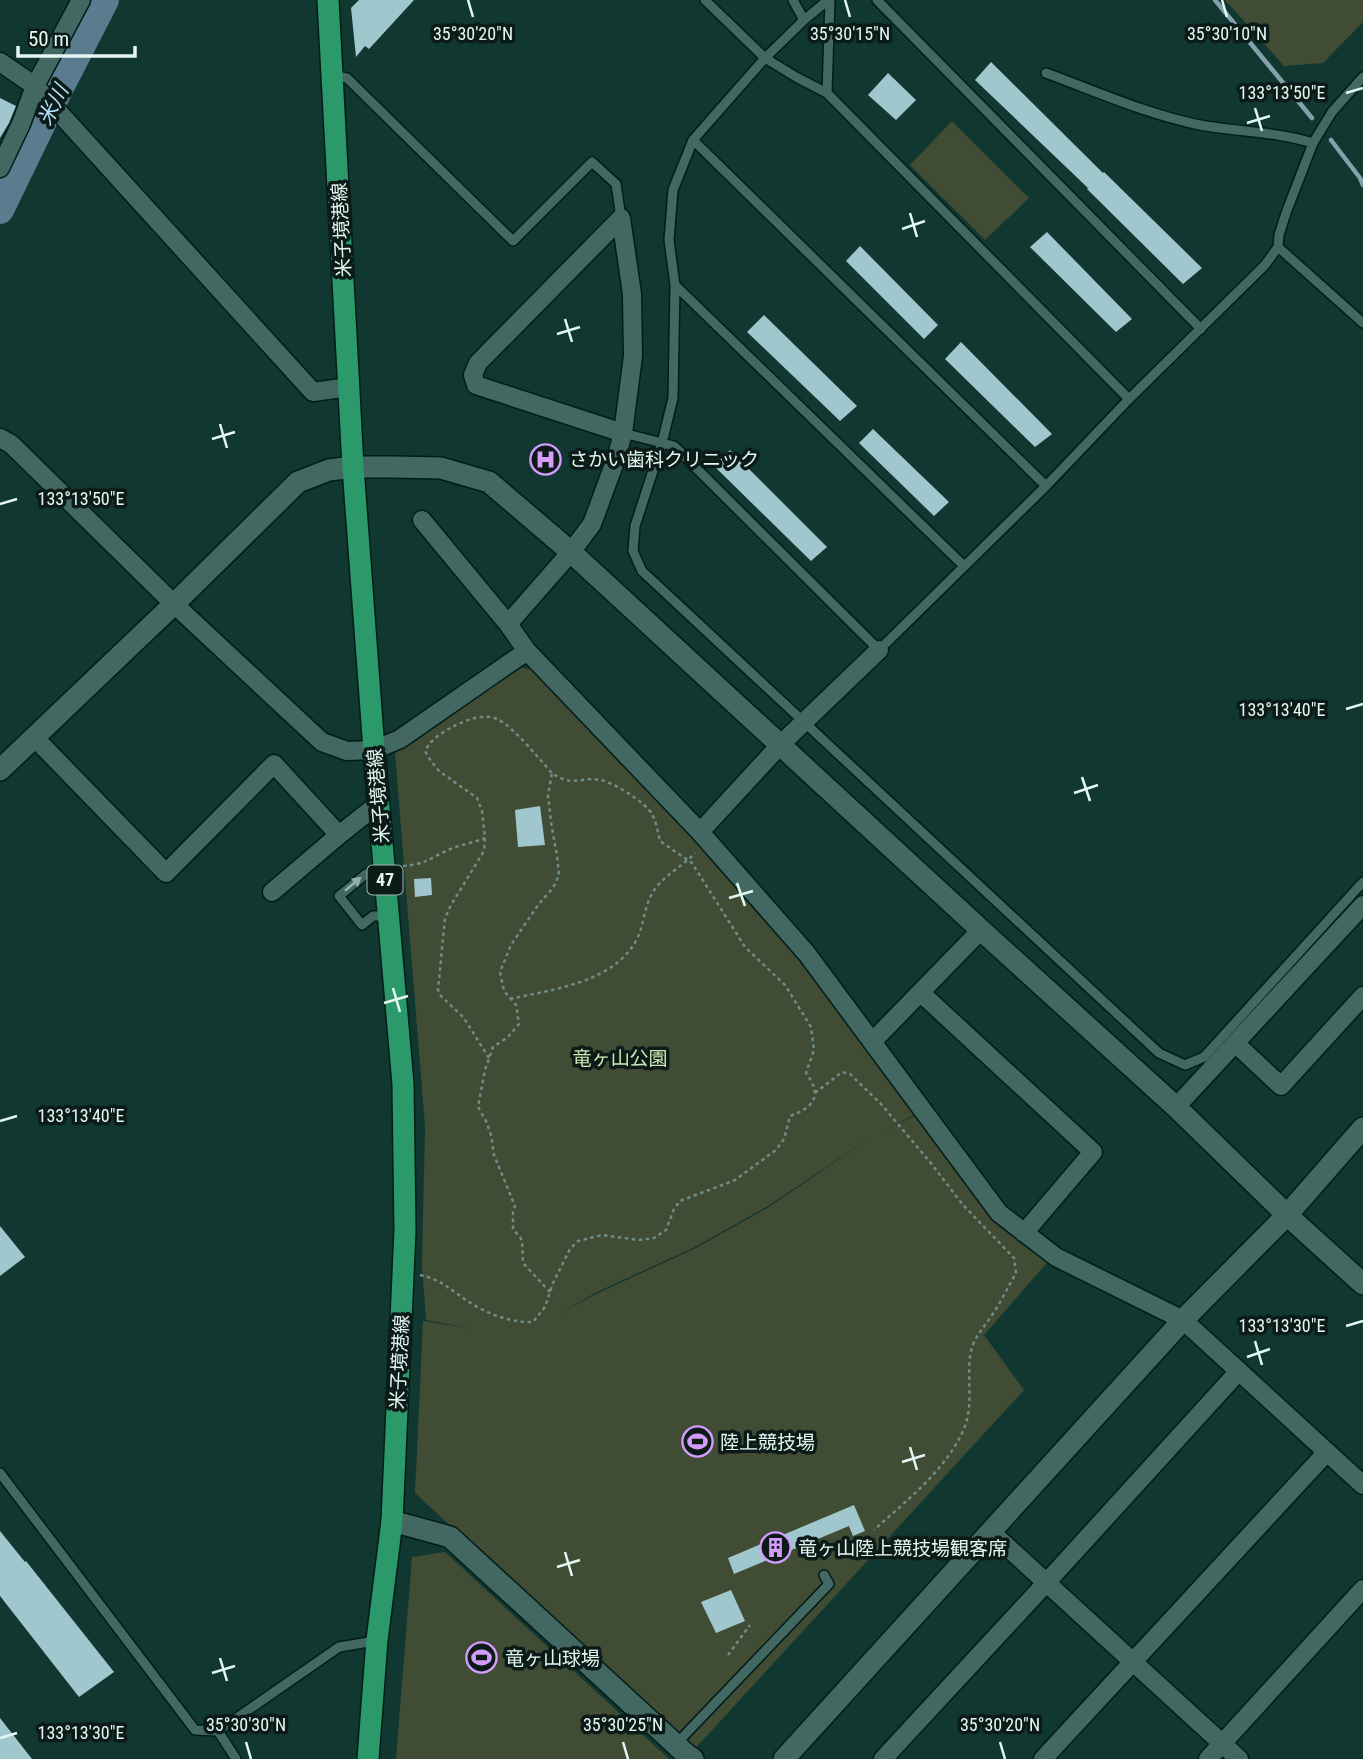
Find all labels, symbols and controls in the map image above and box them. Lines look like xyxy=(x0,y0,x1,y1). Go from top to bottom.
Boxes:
scale bar xyxy=(18,14,135,58)
text: 35°30'20"N xyxy=(433,23,513,44)
text: 35°30'15"N xyxy=(810,23,890,44)
text: 35°30'10"N xyxy=(1187,23,1267,44)
text: 50 m xyxy=(28,27,69,51)
water label: 米川 xyxy=(33,79,74,129)
text: 133°13'50"E xyxy=(1239,82,1325,103)
street label: 米子境港線 xyxy=(328,182,355,278)
hospital icon: さかい歯科クリニック xyxy=(529,442,563,476)
place label: さかい歯科クリニック xyxy=(569,448,759,471)
text: 133°13'50"E xyxy=(38,488,124,509)
text: 133°13'40"E xyxy=(1239,699,1325,720)
street label: 米子境港線 xyxy=(363,748,394,844)
road number: 47 xyxy=(368,866,402,894)
one-way arrow xyxy=(343,877,361,892)
park label: 竜ヶ山公園 xyxy=(572,1047,668,1070)
text: 133°13'40"E xyxy=(38,1105,124,1126)
street label: 米子境港線 xyxy=(386,1314,413,1410)
text: 133°13'30"E xyxy=(1239,1315,1325,1336)
sports icon: 陸上競技場 xyxy=(680,1425,714,1459)
place label: 陸上競技場 xyxy=(720,1431,815,1454)
building icon: 竜ヶ山陸上競技場観客席 xyxy=(758,1531,792,1565)
place label: 竜ヶ山陸上競技場観客席 xyxy=(798,1537,1007,1560)
sports icon: 竜ヶ山球場 xyxy=(465,1641,499,1675)
place label: 竜ヶ山球場 xyxy=(505,1647,600,1670)
text: 35°30'30"N xyxy=(206,1714,286,1735)
text: 35°30'25"N xyxy=(583,1714,663,1735)
text: 35°30'20"N xyxy=(960,1714,1040,1735)
text: 133°13'30"E xyxy=(38,1722,124,1743)

